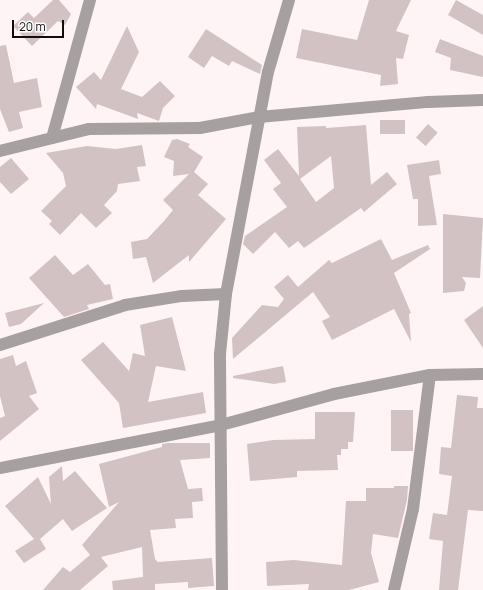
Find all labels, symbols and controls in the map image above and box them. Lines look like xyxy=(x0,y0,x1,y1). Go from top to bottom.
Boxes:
scale bar xyxy=(14,12,66,38)
text: 20 m xyxy=(19,18,46,35)

